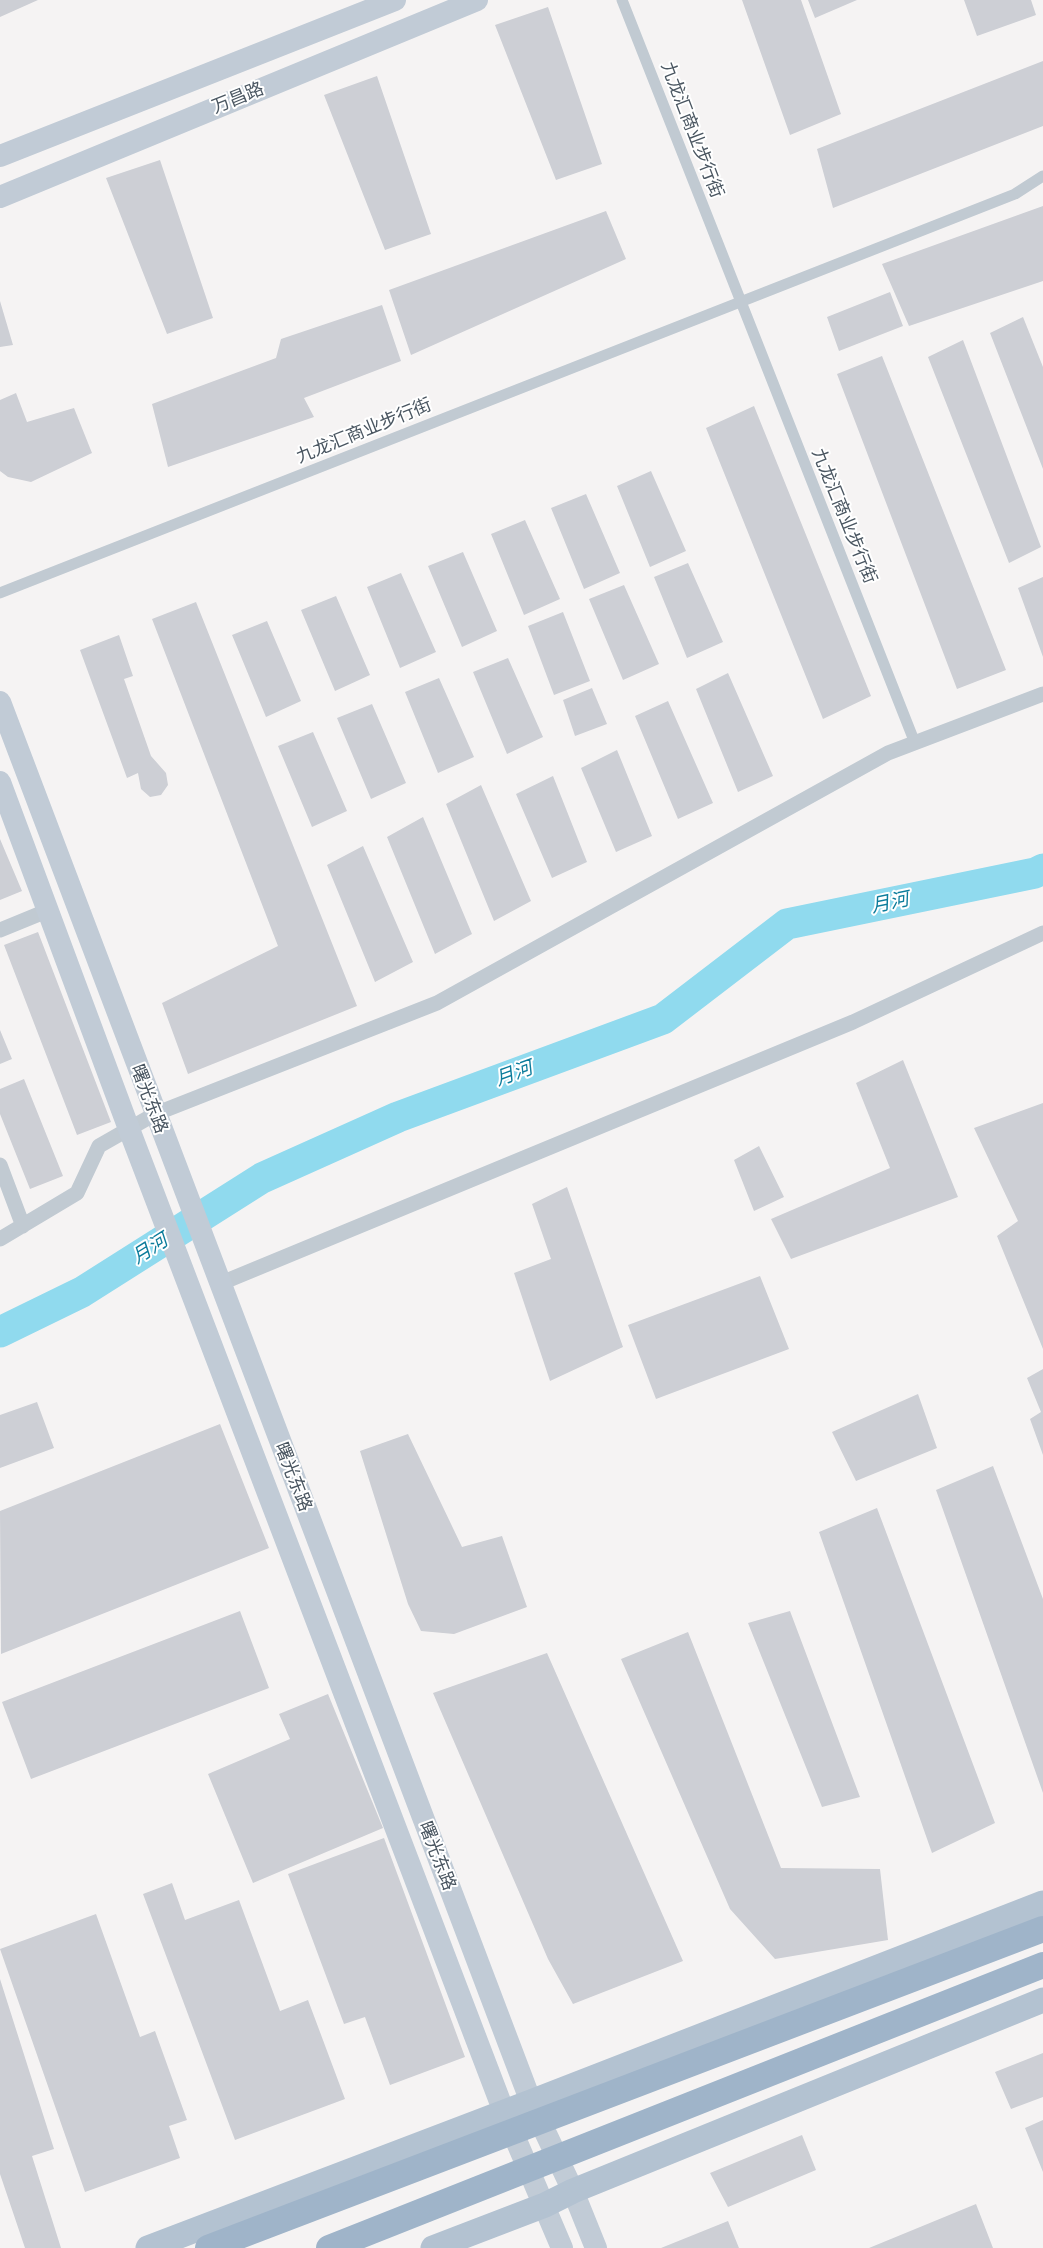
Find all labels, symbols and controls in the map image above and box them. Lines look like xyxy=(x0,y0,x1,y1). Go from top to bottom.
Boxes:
street label: 九龙汇商业步行街 xyxy=(656,59,728,201)
street label: 万昌路 xyxy=(209,78,267,118)
street label: 九龙汇商业步行街 xyxy=(293,394,435,468)
street label: 九龙汇商业步行街 xyxy=(807,445,881,587)
water label: 月河 xyxy=(869,888,911,918)
water label: 月河 xyxy=(492,1057,536,1091)
street label: 曙光东路 xyxy=(126,1062,172,1136)
water label: 月河 xyxy=(128,1229,172,1269)
street label: 曙光东路 xyxy=(270,1440,316,1514)
street label: 曙光东路 xyxy=(414,1819,460,1893)

